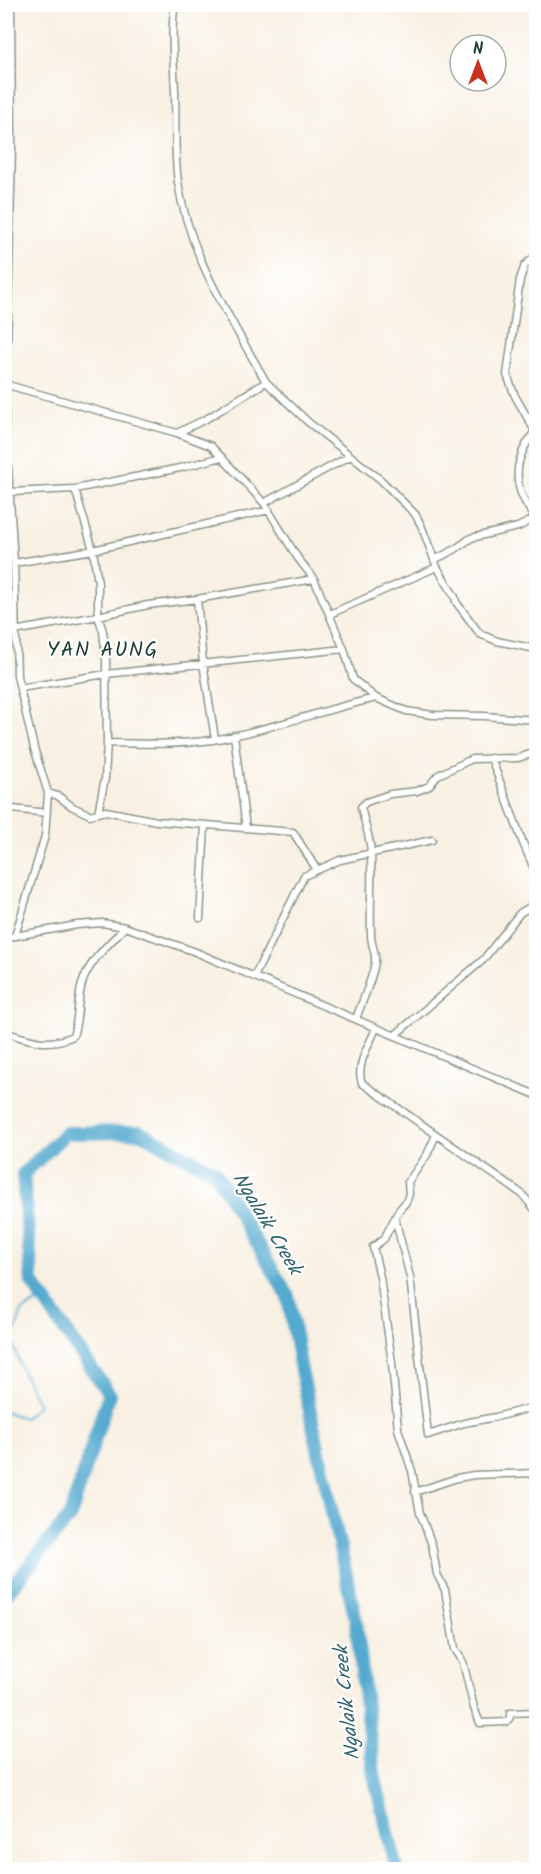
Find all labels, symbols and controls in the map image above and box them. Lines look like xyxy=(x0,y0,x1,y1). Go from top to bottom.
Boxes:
north arrow xyxy=(448,33,508,93)
text: N xyxy=(473,37,483,62)
district label: YAN AUNG xyxy=(47,634,159,667)
water label: Ngalaik Creek xyxy=(223,1167,311,1284)
water label: Ngalaik Creek xyxy=(326,1641,370,1762)

